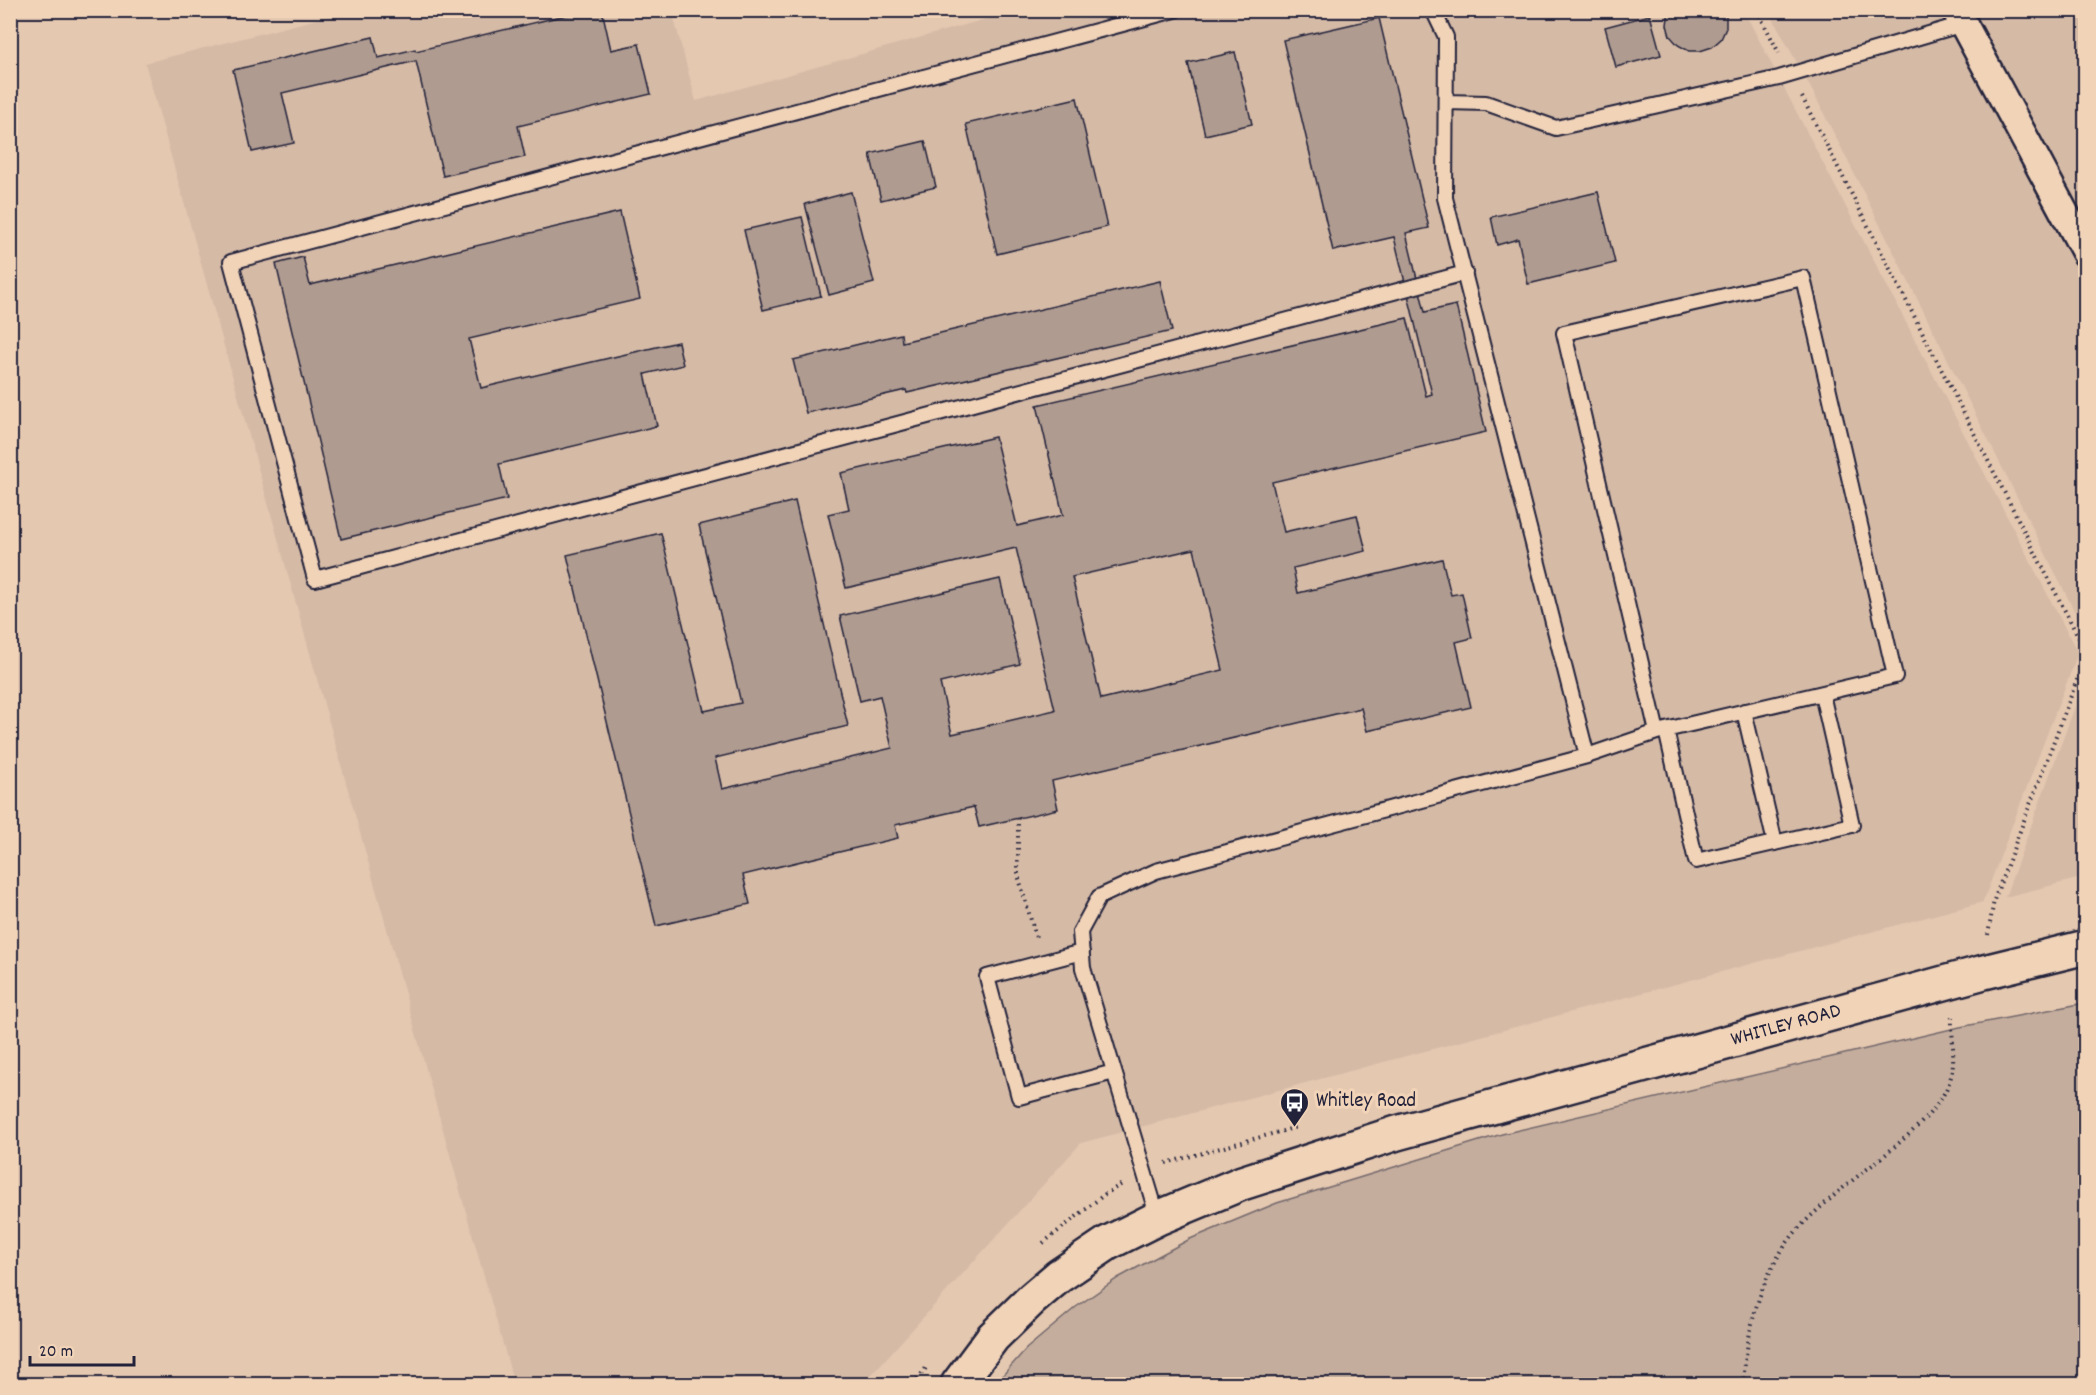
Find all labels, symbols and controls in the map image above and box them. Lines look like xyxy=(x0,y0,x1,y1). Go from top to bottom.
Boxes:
street label: WHITLEY ROAD xyxy=(1728,997,1845,1056)
bus stop icon: Whitley Road xyxy=(1279,1086,1311,1128)
place label: Whitley Road xyxy=(1316,1087,1416,1117)
scale bar xyxy=(30,1329,134,1367)
text: 20 m xyxy=(39,1340,73,1365)

